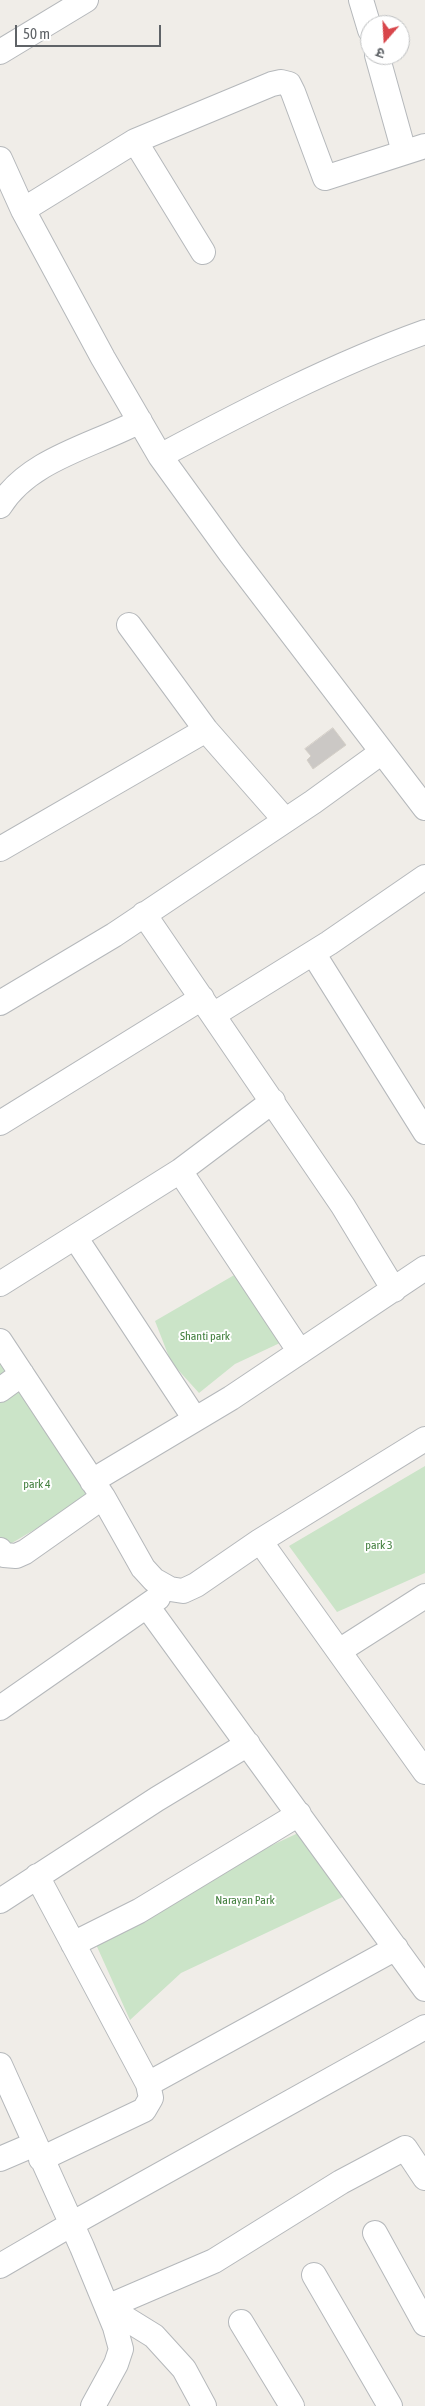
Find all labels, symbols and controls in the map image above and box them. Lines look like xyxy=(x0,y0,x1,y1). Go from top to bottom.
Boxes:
scale bar xyxy=(18,15,164,47)
north arrow xyxy=(360,15,410,65)
text: 50 m xyxy=(23,25,50,42)
text: उ xyxy=(374,44,387,62)
park label: Shanti park xyxy=(180,1329,230,1343)
park label: park 4 xyxy=(23,1477,51,1491)
park label: park 3 xyxy=(365,1538,393,1552)
park label: Narayan Park xyxy=(215,1893,275,1907)

